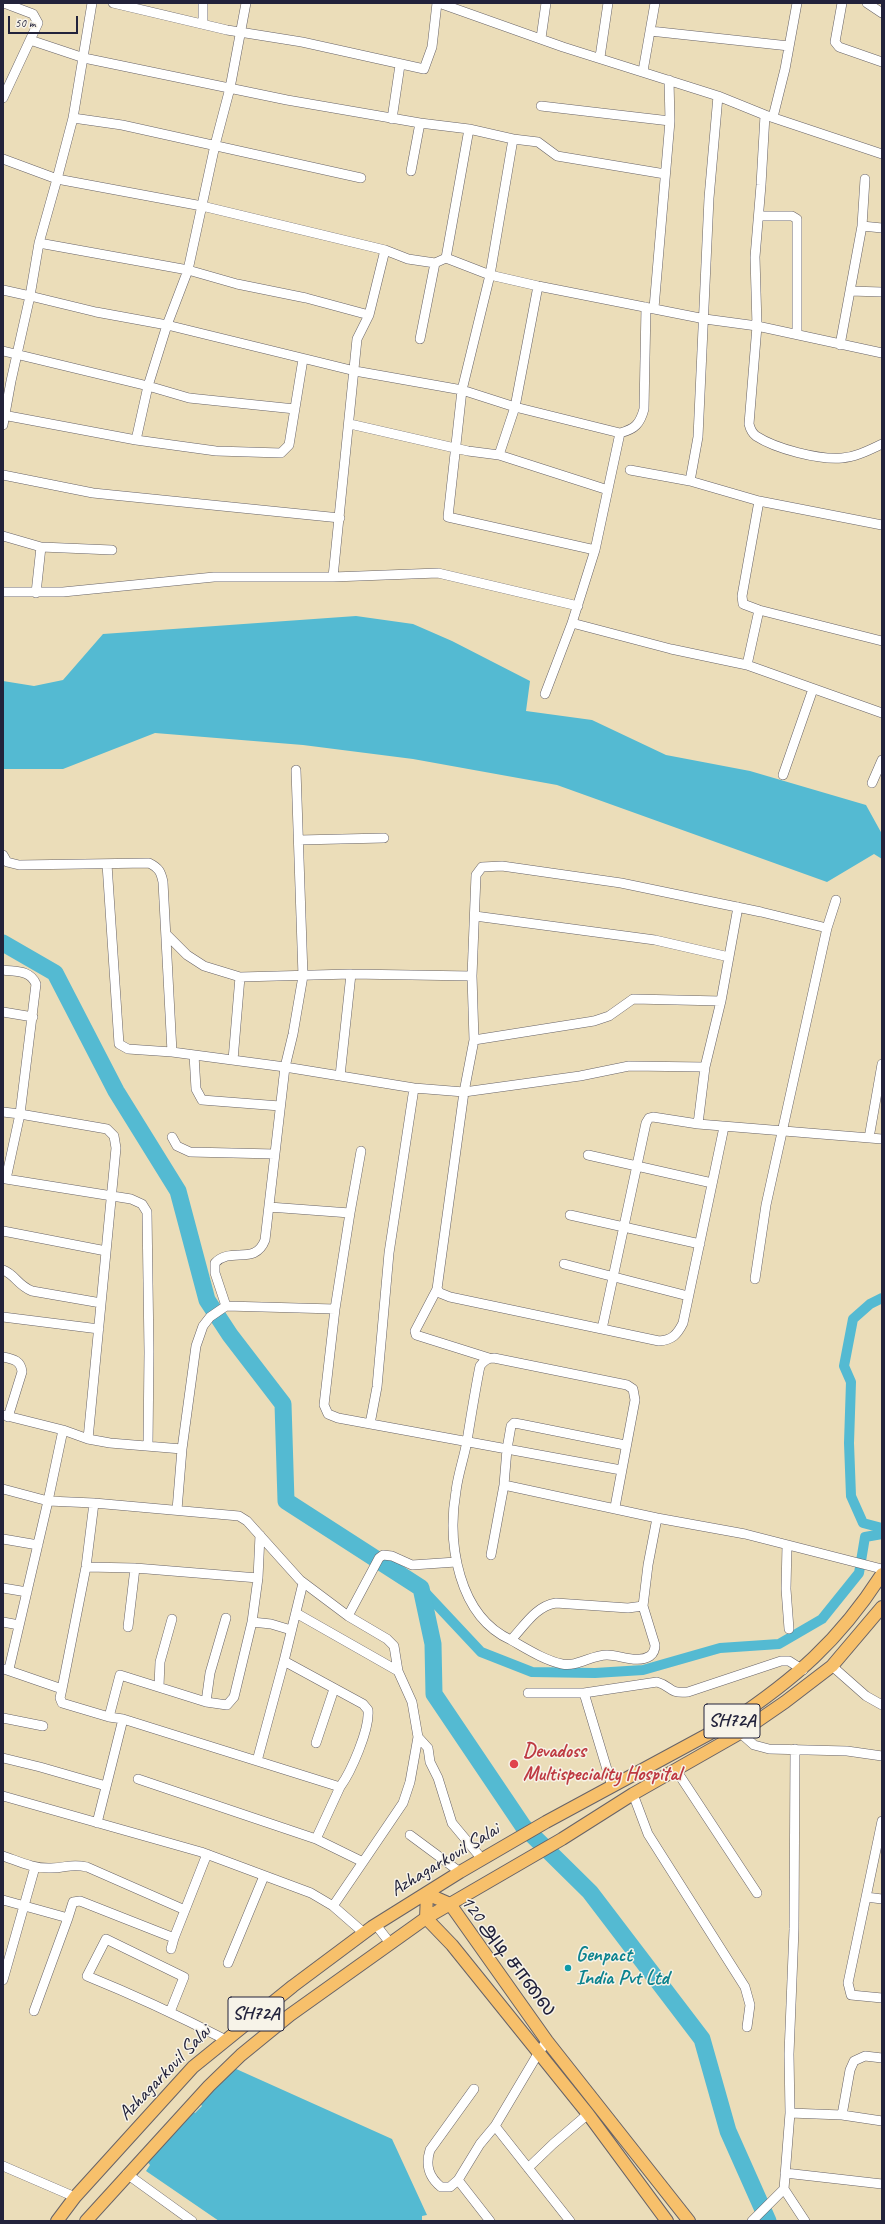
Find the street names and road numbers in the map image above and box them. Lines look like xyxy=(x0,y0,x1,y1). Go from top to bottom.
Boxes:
road number: SH72A xyxy=(704,1704,760,1738)
street label: Azhagarkovil Salai xyxy=(386,1818,504,1902)
street label: 120 அடி சாலை xyxy=(455,1891,561,2021)
road number: SH72A xyxy=(228,1997,284,2031)
street label: Azhagarkovil Salai xyxy=(114,2020,216,2126)

